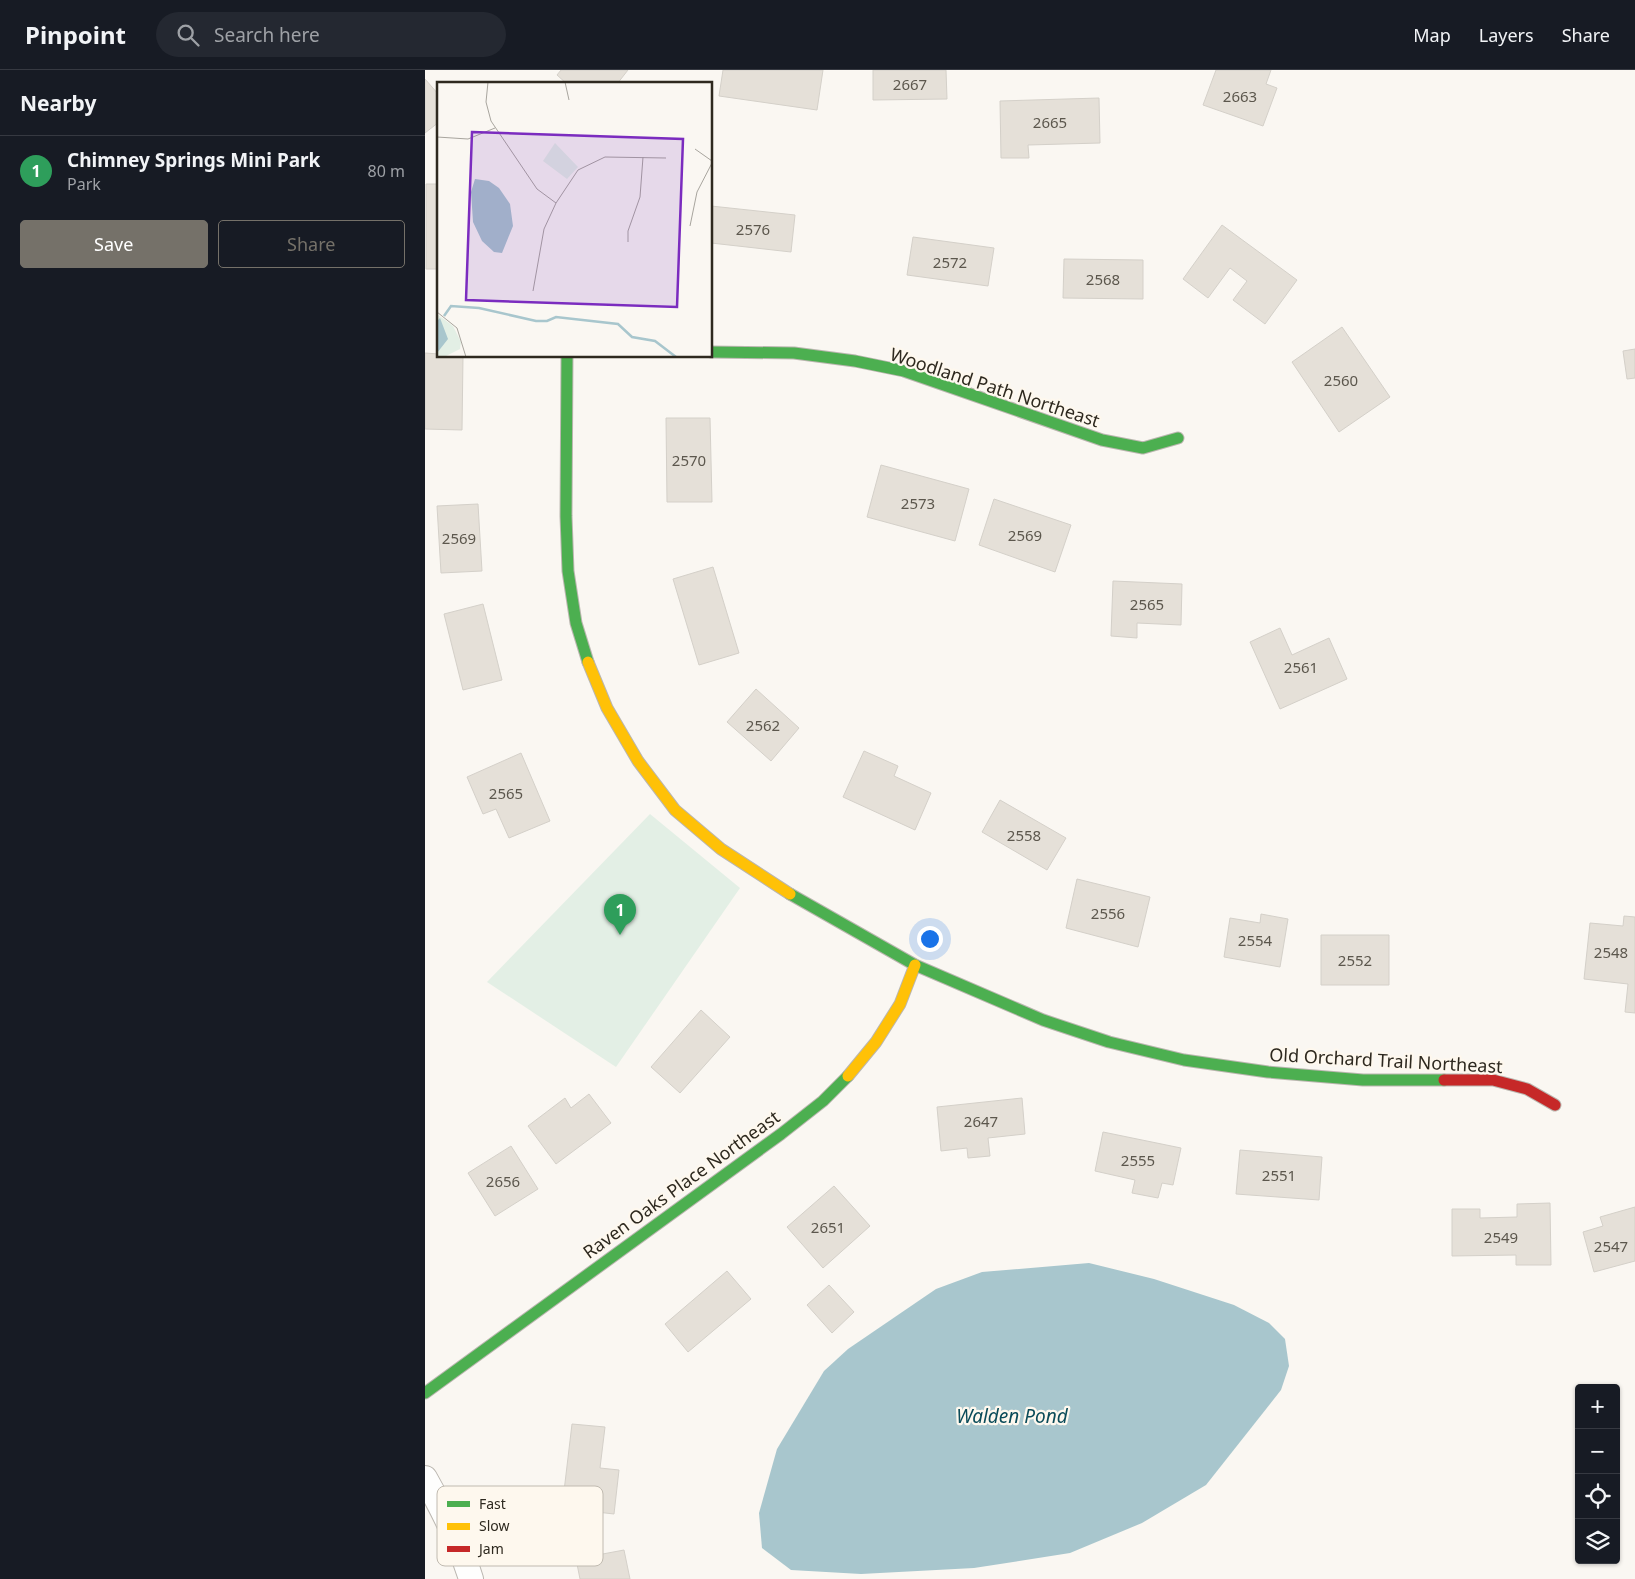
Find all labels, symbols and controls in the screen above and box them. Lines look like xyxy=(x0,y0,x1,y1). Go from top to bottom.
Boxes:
search box xyxy=(156,12,506,57)
text: Pinpoint xyxy=(25,18,126,51)
icon: search xyxy=(174,21,202,49)
text: Search here xyxy=(214,22,320,48)
text: Map xyxy=(1413,23,1451,47)
text: Layers xyxy=(1479,23,1534,47)
text: Share xyxy=(1562,23,1610,47)
house number: 2667 xyxy=(893,74,927,94)
inset map xyxy=(437,82,713,358)
house number: 2663 xyxy=(1223,86,1257,106)
text: Nearby xyxy=(20,89,96,117)
house number: 2665 xyxy=(1033,112,1067,132)
text: Chimney Springs Mini Park xyxy=(67,147,320,173)
text: 1 xyxy=(31,160,41,182)
text: 80 m xyxy=(368,160,405,182)
text: Park xyxy=(67,173,101,195)
house number: 2576 xyxy=(736,219,770,239)
button: Save xyxy=(20,220,208,268)
button: Share xyxy=(218,220,405,268)
house number: 2572 xyxy=(933,252,967,272)
house number: 2568 xyxy=(1086,269,1120,289)
street label: Woodland Path Northeast xyxy=(887,342,1103,432)
house number: 2560 xyxy=(1324,370,1358,390)
house number: 2570 xyxy=(672,450,706,470)
house number: 2573 xyxy=(901,493,935,513)
house number: 2569 xyxy=(1008,525,1042,545)
house number: 2569 xyxy=(442,528,476,548)
house number: 2565 xyxy=(1130,594,1164,614)
house number: 2561 xyxy=(1284,657,1318,677)
house number: 2562 xyxy=(746,715,780,735)
house number: 2565 xyxy=(489,783,523,803)
house number: 2558 xyxy=(1007,825,1041,845)
pin: 1 xyxy=(604,894,636,935)
house number: 2556 xyxy=(1091,903,1125,923)
your location xyxy=(917,926,943,952)
house number: 2554 xyxy=(1238,930,1273,950)
house number: 2548 xyxy=(1594,942,1628,962)
house number: 2552 xyxy=(1338,950,1372,970)
street label: Old Orchard Trail Northeast xyxy=(1269,1042,1504,1078)
street label: Raven Oaks Place Northeast xyxy=(578,1104,785,1264)
house number: 2647 xyxy=(964,1111,998,1131)
house number: 2555 xyxy=(1121,1150,1155,1170)
house number: 2551 xyxy=(1262,1165,1296,1185)
house number: 2656 xyxy=(486,1171,520,1191)
house number: 2651 xyxy=(811,1217,845,1237)
house number: 2549 xyxy=(1484,1227,1518,1247)
house number: 2547 xyxy=(1594,1236,1628,1256)
map controls xyxy=(1575,1384,1620,1564)
button: + xyxy=(1575,1384,1620,1429)
water label: Walden Pond xyxy=(956,1403,1069,1429)
button: − xyxy=(1575,1429,1620,1474)
button: locate xyxy=(1575,1474,1620,1519)
legend xyxy=(437,1486,603,1566)
text: Fast xyxy=(479,1494,506,1513)
text: Slow xyxy=(479,1516,510,1535)
button: layers xyxy=(1575,1519,1620,1564)
text: Jam xyxy=(477,1539,504,1558)

